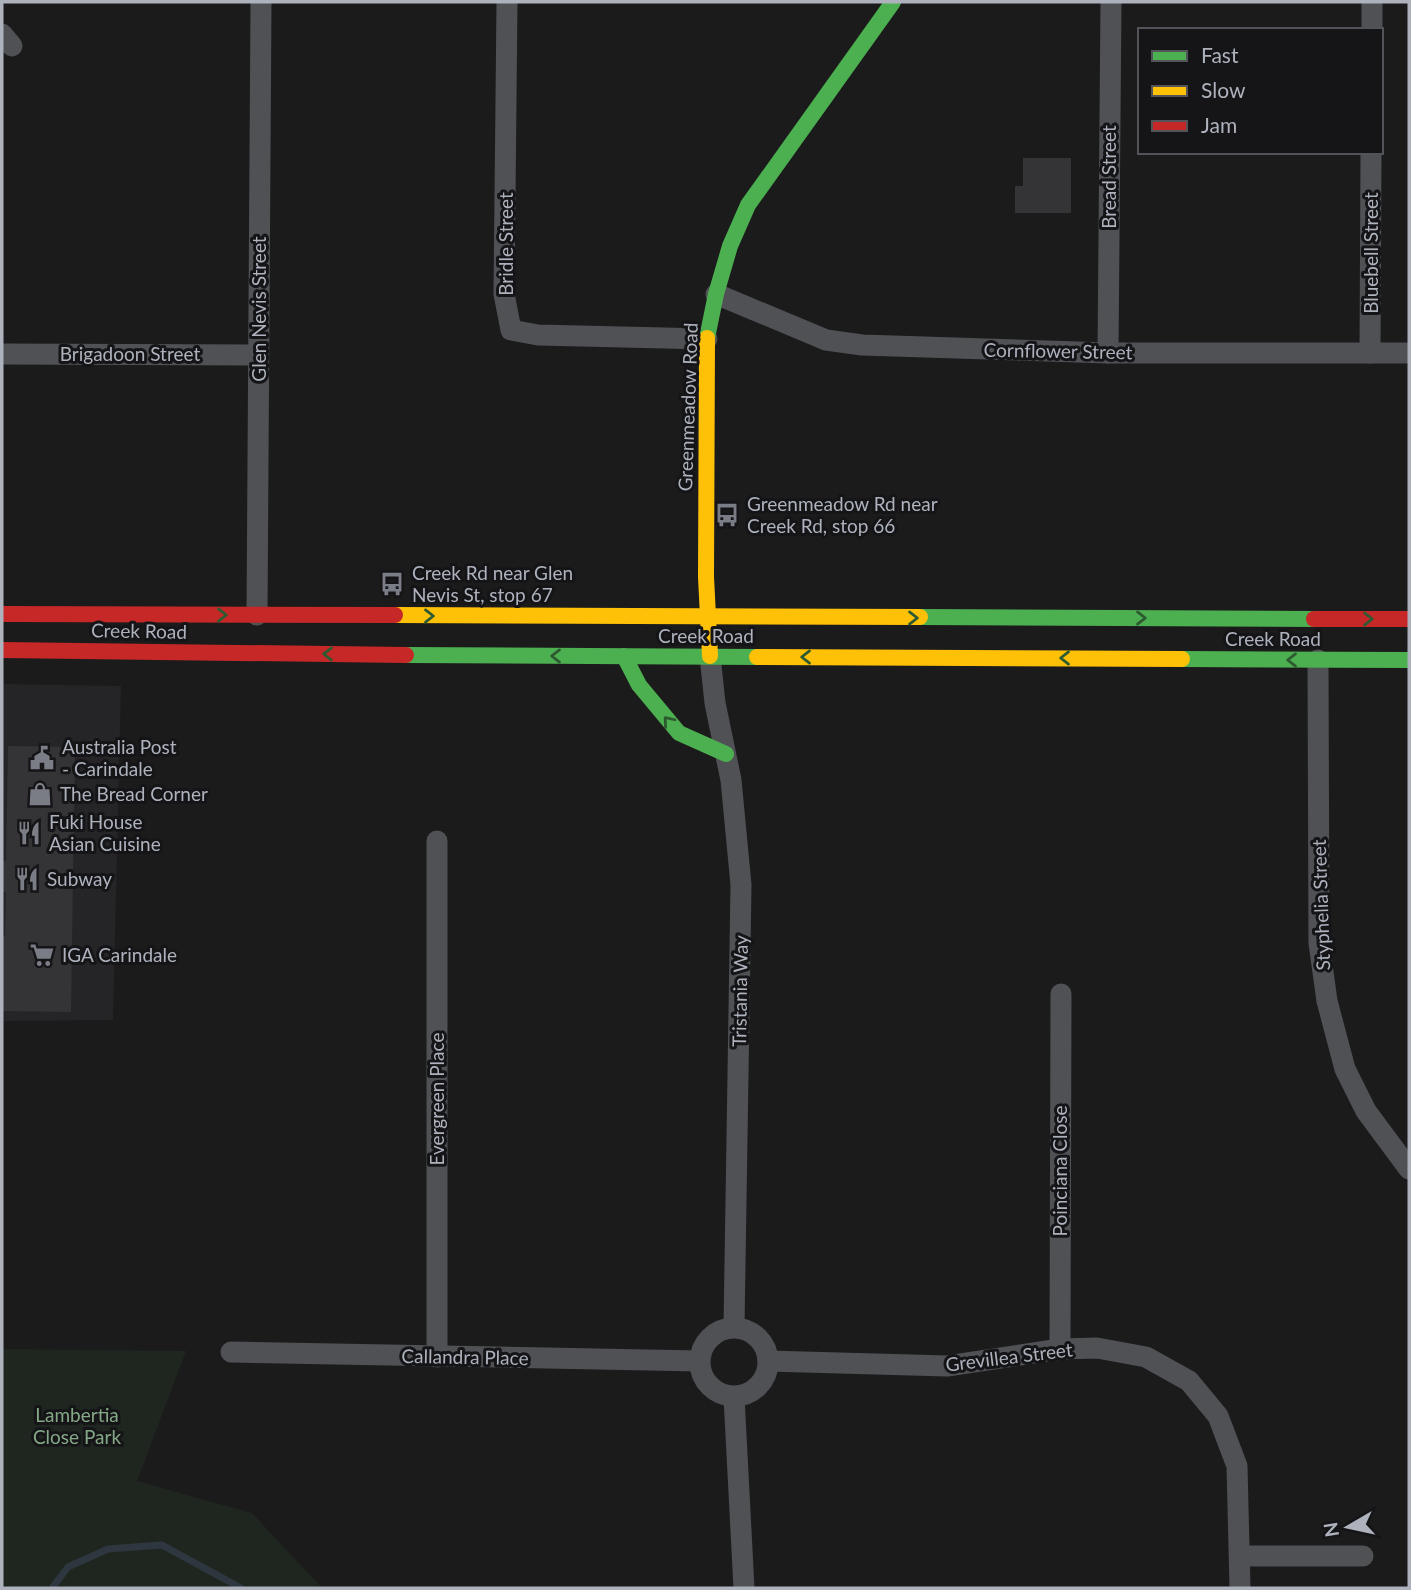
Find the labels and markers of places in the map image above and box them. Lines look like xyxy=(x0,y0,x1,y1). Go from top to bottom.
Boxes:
place label: Greenmeadow Rd near Creek Rd, stop 66 xyxy=(747,492,938,537)
bus stop icon: Greenmeadow Rd near Creek Rd, stop 66 xyxy=(713,501,741,529)
place label: Creek Rd near Glen Nevis St, stop 67 xyxy=(412,561,573,606)
bus stop icon: Creek Rd near Glen Nevis St, stop 67 xyxy=(378,570,406,598)
place label: Australia Post - Carindale xyxy=(62,735,177,780)
public building icon: Australia Post - Carindale xyxy=(28,744,56,772)
shop icon: The Bread Corner xyxy=(26,780,54,808)
place label: The Bread Corner xyxy=(60,782,208,805)
place label: Fuki House Asian Cuisine xyxy=(49,810,161,855)
restaurant icon: Fuki House Asian Cuisine xyxy=(15,819,43,847)
restaurant icon: Subway xyxy=(13,865,41,893)
place label: Subway xyxy=(47,867,112,890)
supermarket icon: IGA Carindale xyxy=(28,941,56,969)
place label: IGA Carindale xyxy=(62,943,177,966)

